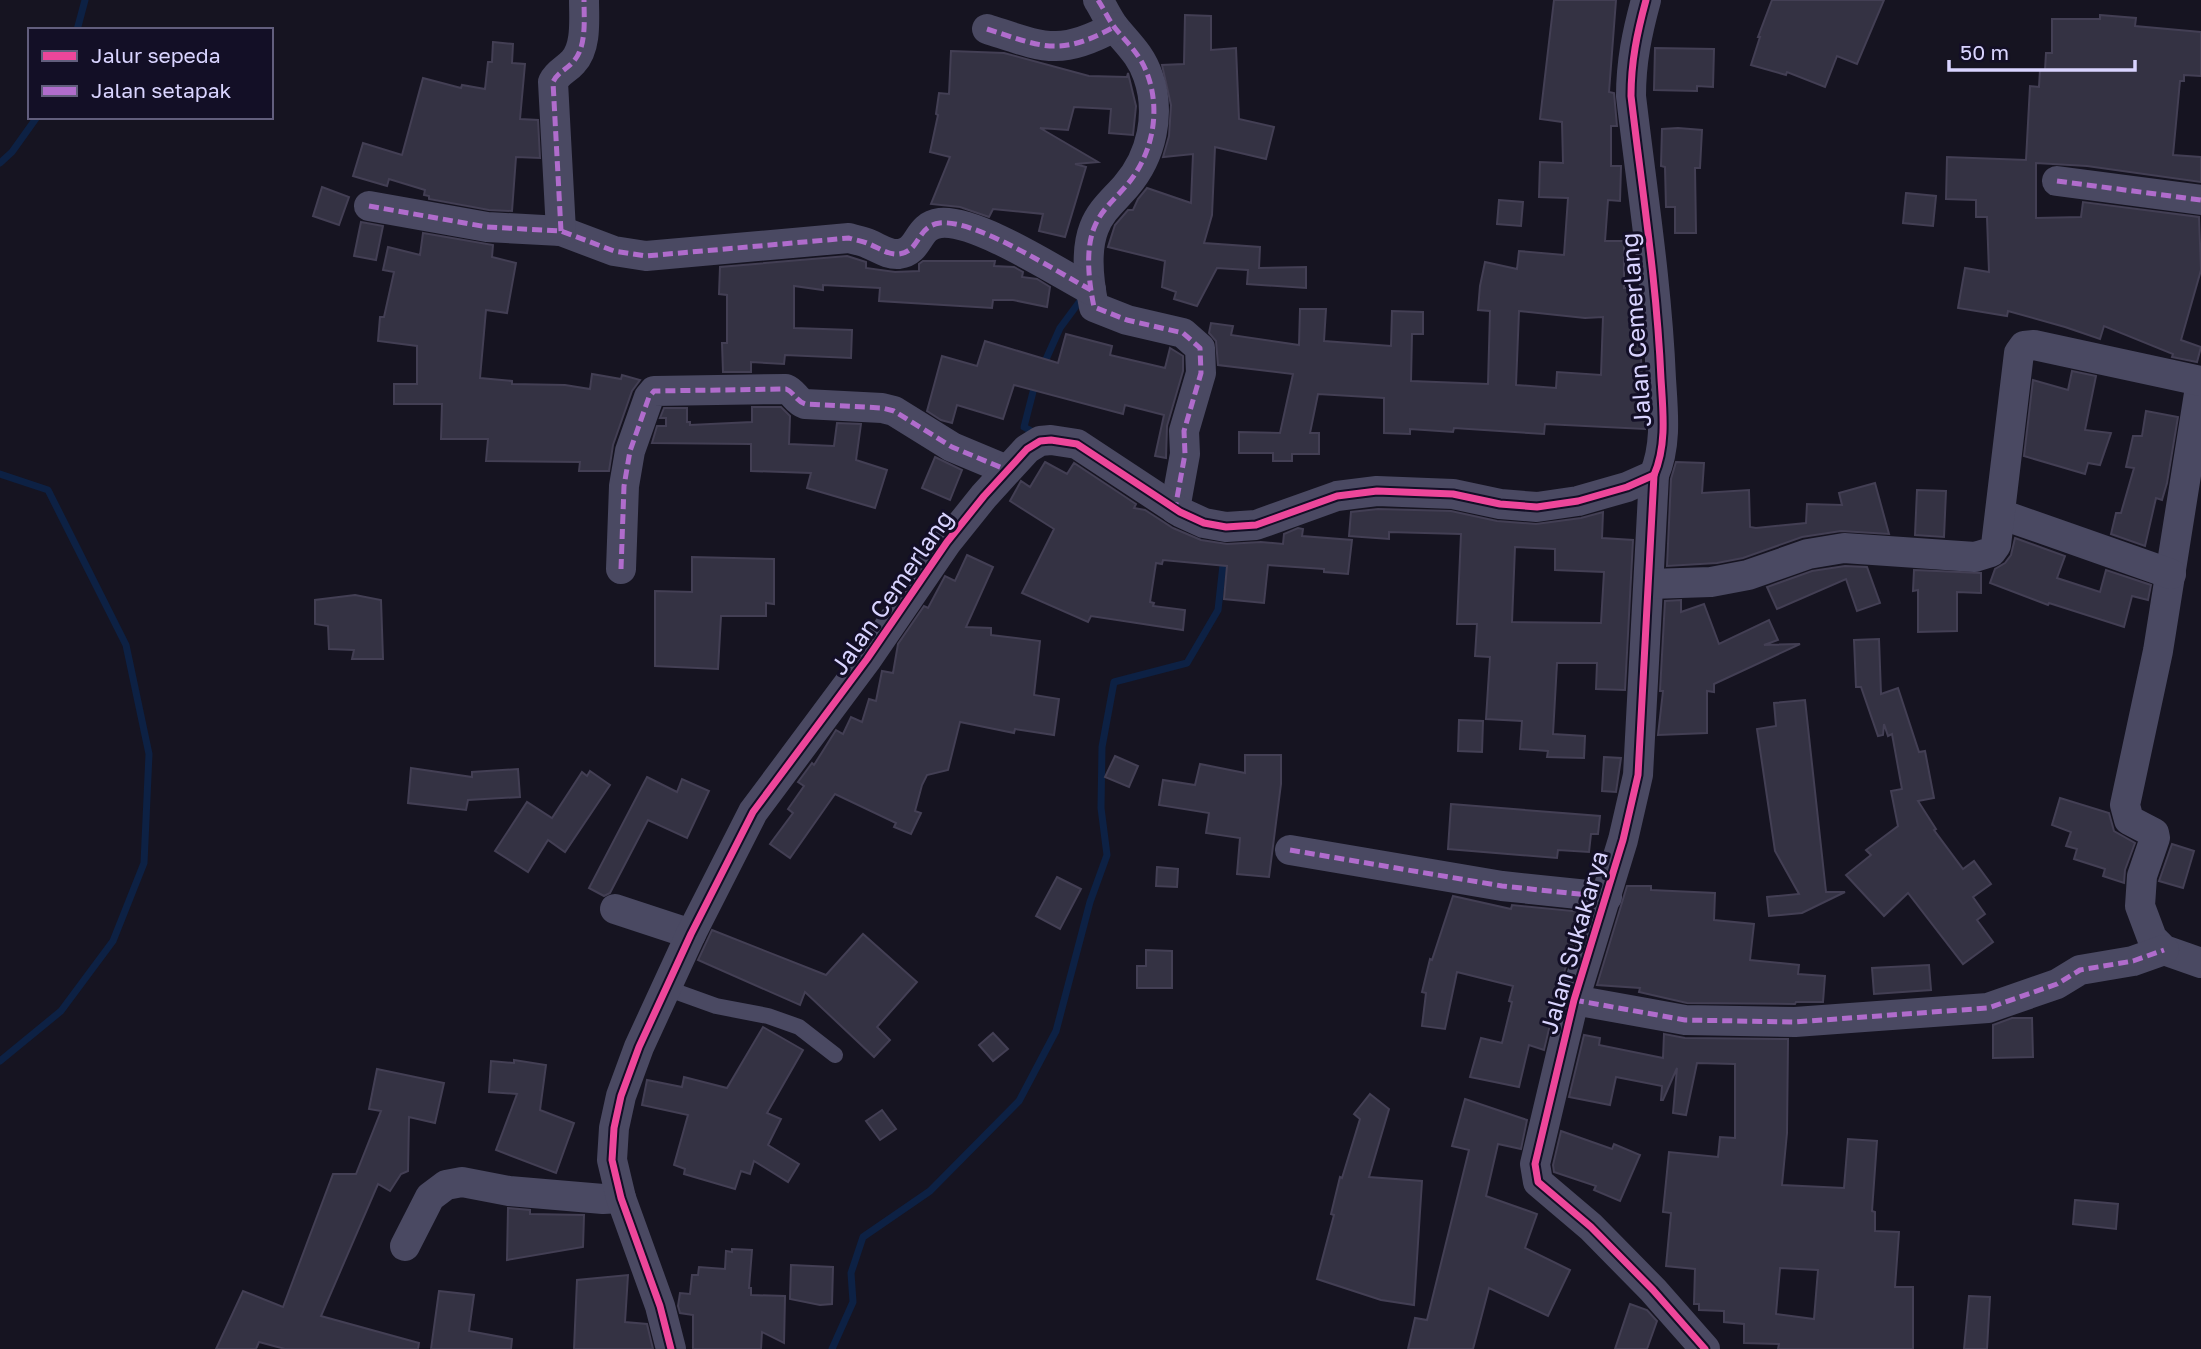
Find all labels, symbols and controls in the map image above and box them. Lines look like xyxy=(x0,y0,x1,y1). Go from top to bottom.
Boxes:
legend xyxy=(28,28,273,119)
scale bar xyxy=(1949,28,2134,72)
text: 50 m xyxy=(1960,39,2009,65)
text: Jalur sepeda xyxy=(91,42,221,68)
text: Jalan setapak xyxy=(91,77,232,103)
street label: Jalan Cemerlang xyxy=(1614,232,1656,428)
street label: Jalan Cemerlang xyxy=(823,504,959,680)
street label: Jalan Sukakarya xyxy=(1533,847,1613,1037)

